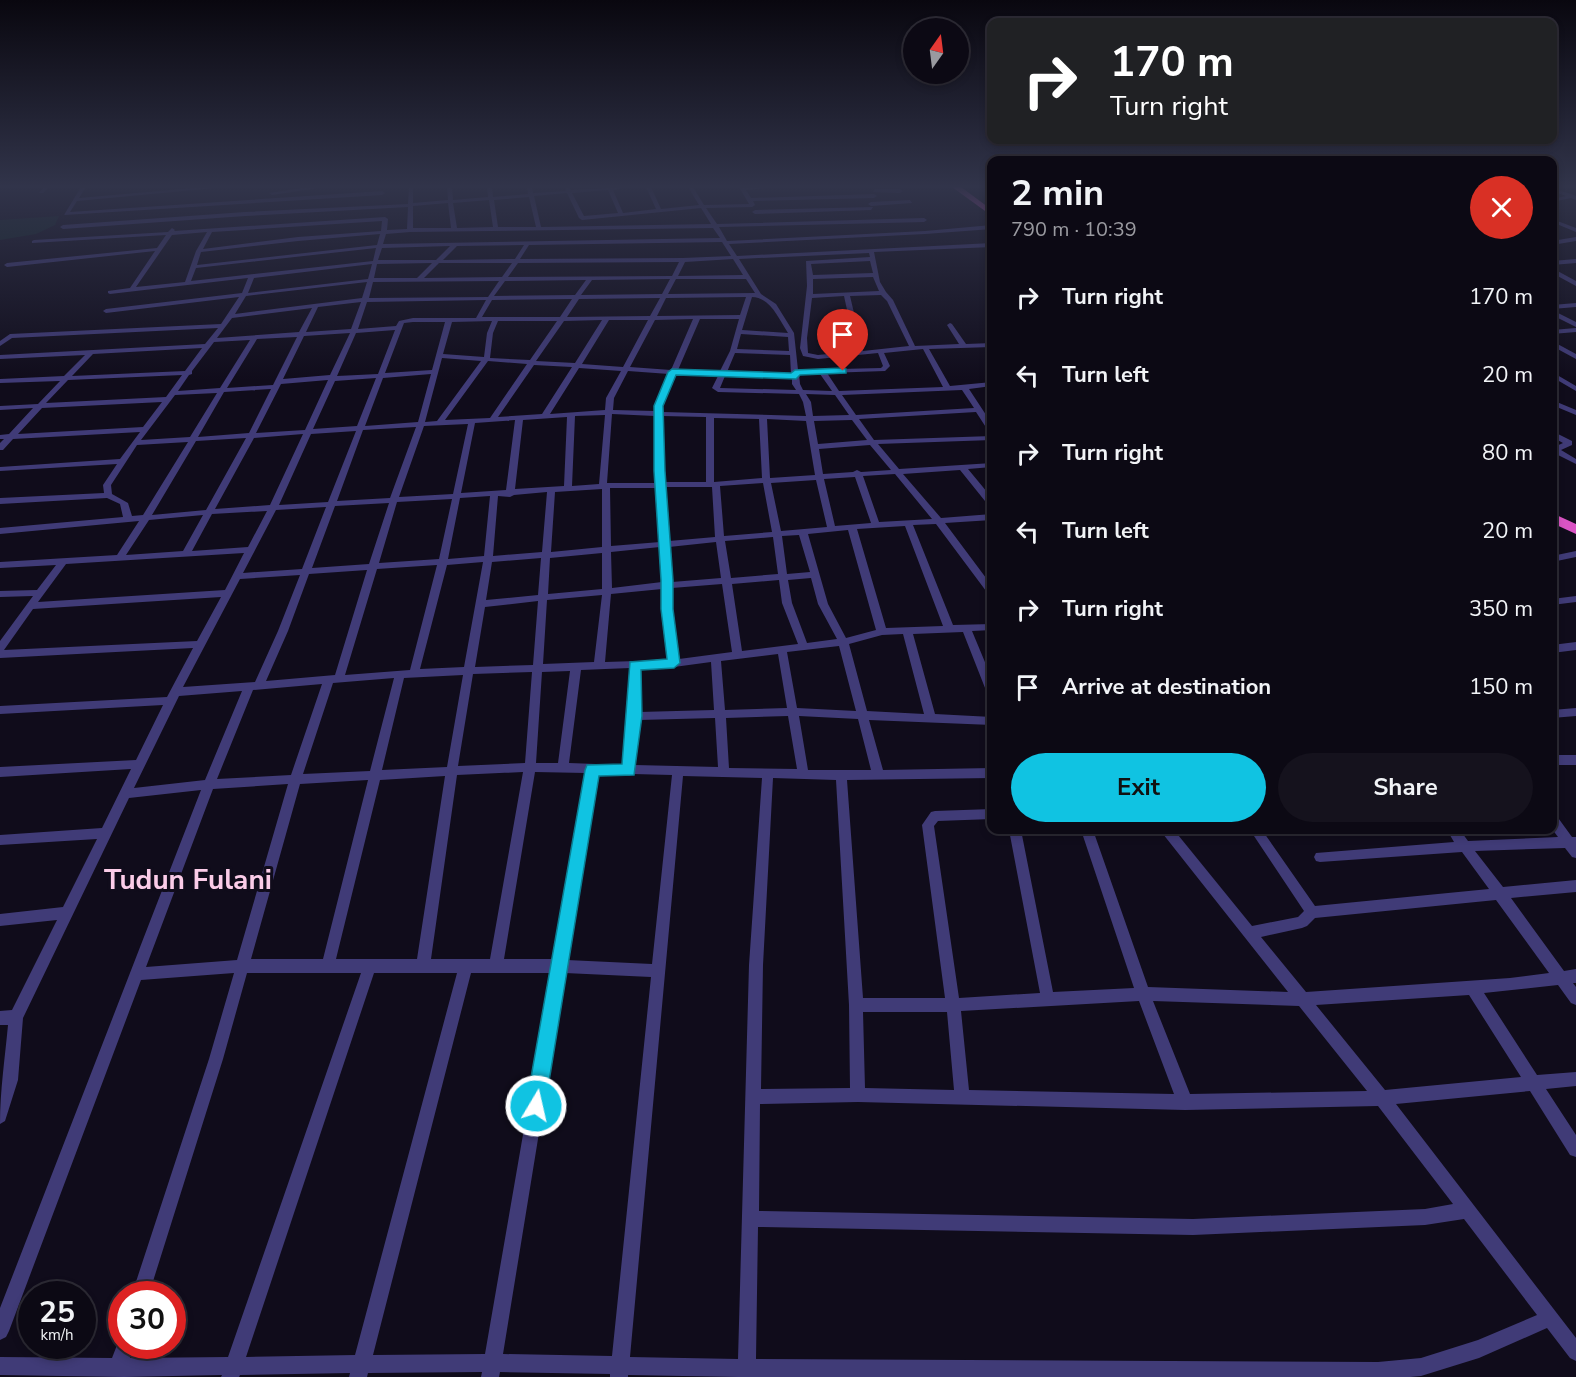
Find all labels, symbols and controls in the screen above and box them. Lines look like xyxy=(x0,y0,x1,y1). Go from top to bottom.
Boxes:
north arrow xyxy=(903,18,969,84)
map controls xyxy=(903,18,969,84)
text: 170 m xyxy=(1110,34,1234,91)
icon: right xyxy=(1011,42,1089,120)
text: Turn right xyxy=(1110,88,1228,125)
text: 2 min xyxy=(1011,169,1104,218)
button: close xyxy=(1470,176,1533,239)
text: 790 m · 10:39 xyxy=(1011,216,1137,243)
icon: right xyxy=(1011,281,1044,314)
text: Turn right xyxy=(1062,282,1163,312)
text: 170 m xyxy=(1469,282,1533,312)
pin xyxy=(817,309,868,371)
icon: arrive xyxy=(826,318,859,351)
icon: left xyxy=(1011,359,1044,392)
text: Turn left xyxy=(1062,360,1149,390)
text: 20 m xyxy=(1482,360,1533,390)
icon: right xyxy=(1011,437,1044,470)
text: Turn right xyxy=(1062,438,1163,468)
text: 80 m xyxy=(1482,438,1533,468)
icon: left xyxy=(1011,515,1044,548)
text: Turn left xyxy=(1062,516,1149,546)
text: 20 m xyxy=(1482,516,1533,546)
icon: right xyxy=(1011,593,1044,626)
text: Turn right xyxy=(1062,594,1163,624)
text: 350 m xyxy=(1469,594,1533,624)
icon: arrive xyxy=(1011,671,1044,704)
text: Arrive at destination xyxy=(1062,672,1271,702)
text: 150 m xyxy=(1469,672,1533,702)
button: Exit xyxy=(1011,753,1266,822)
button: Share xyxy=(1278,753,1533,822)
district label: Tudun Fulani xyxy=(104,861,272,899)
position arrow xyxy=(504,1074,568,1138)
speed limit sign: 30 xyxy=(108,1281,186,1359)
text: 25 xyxy=(39,1292,75,1333)
text: km/h xyxy=(40,1325,74,1345)

